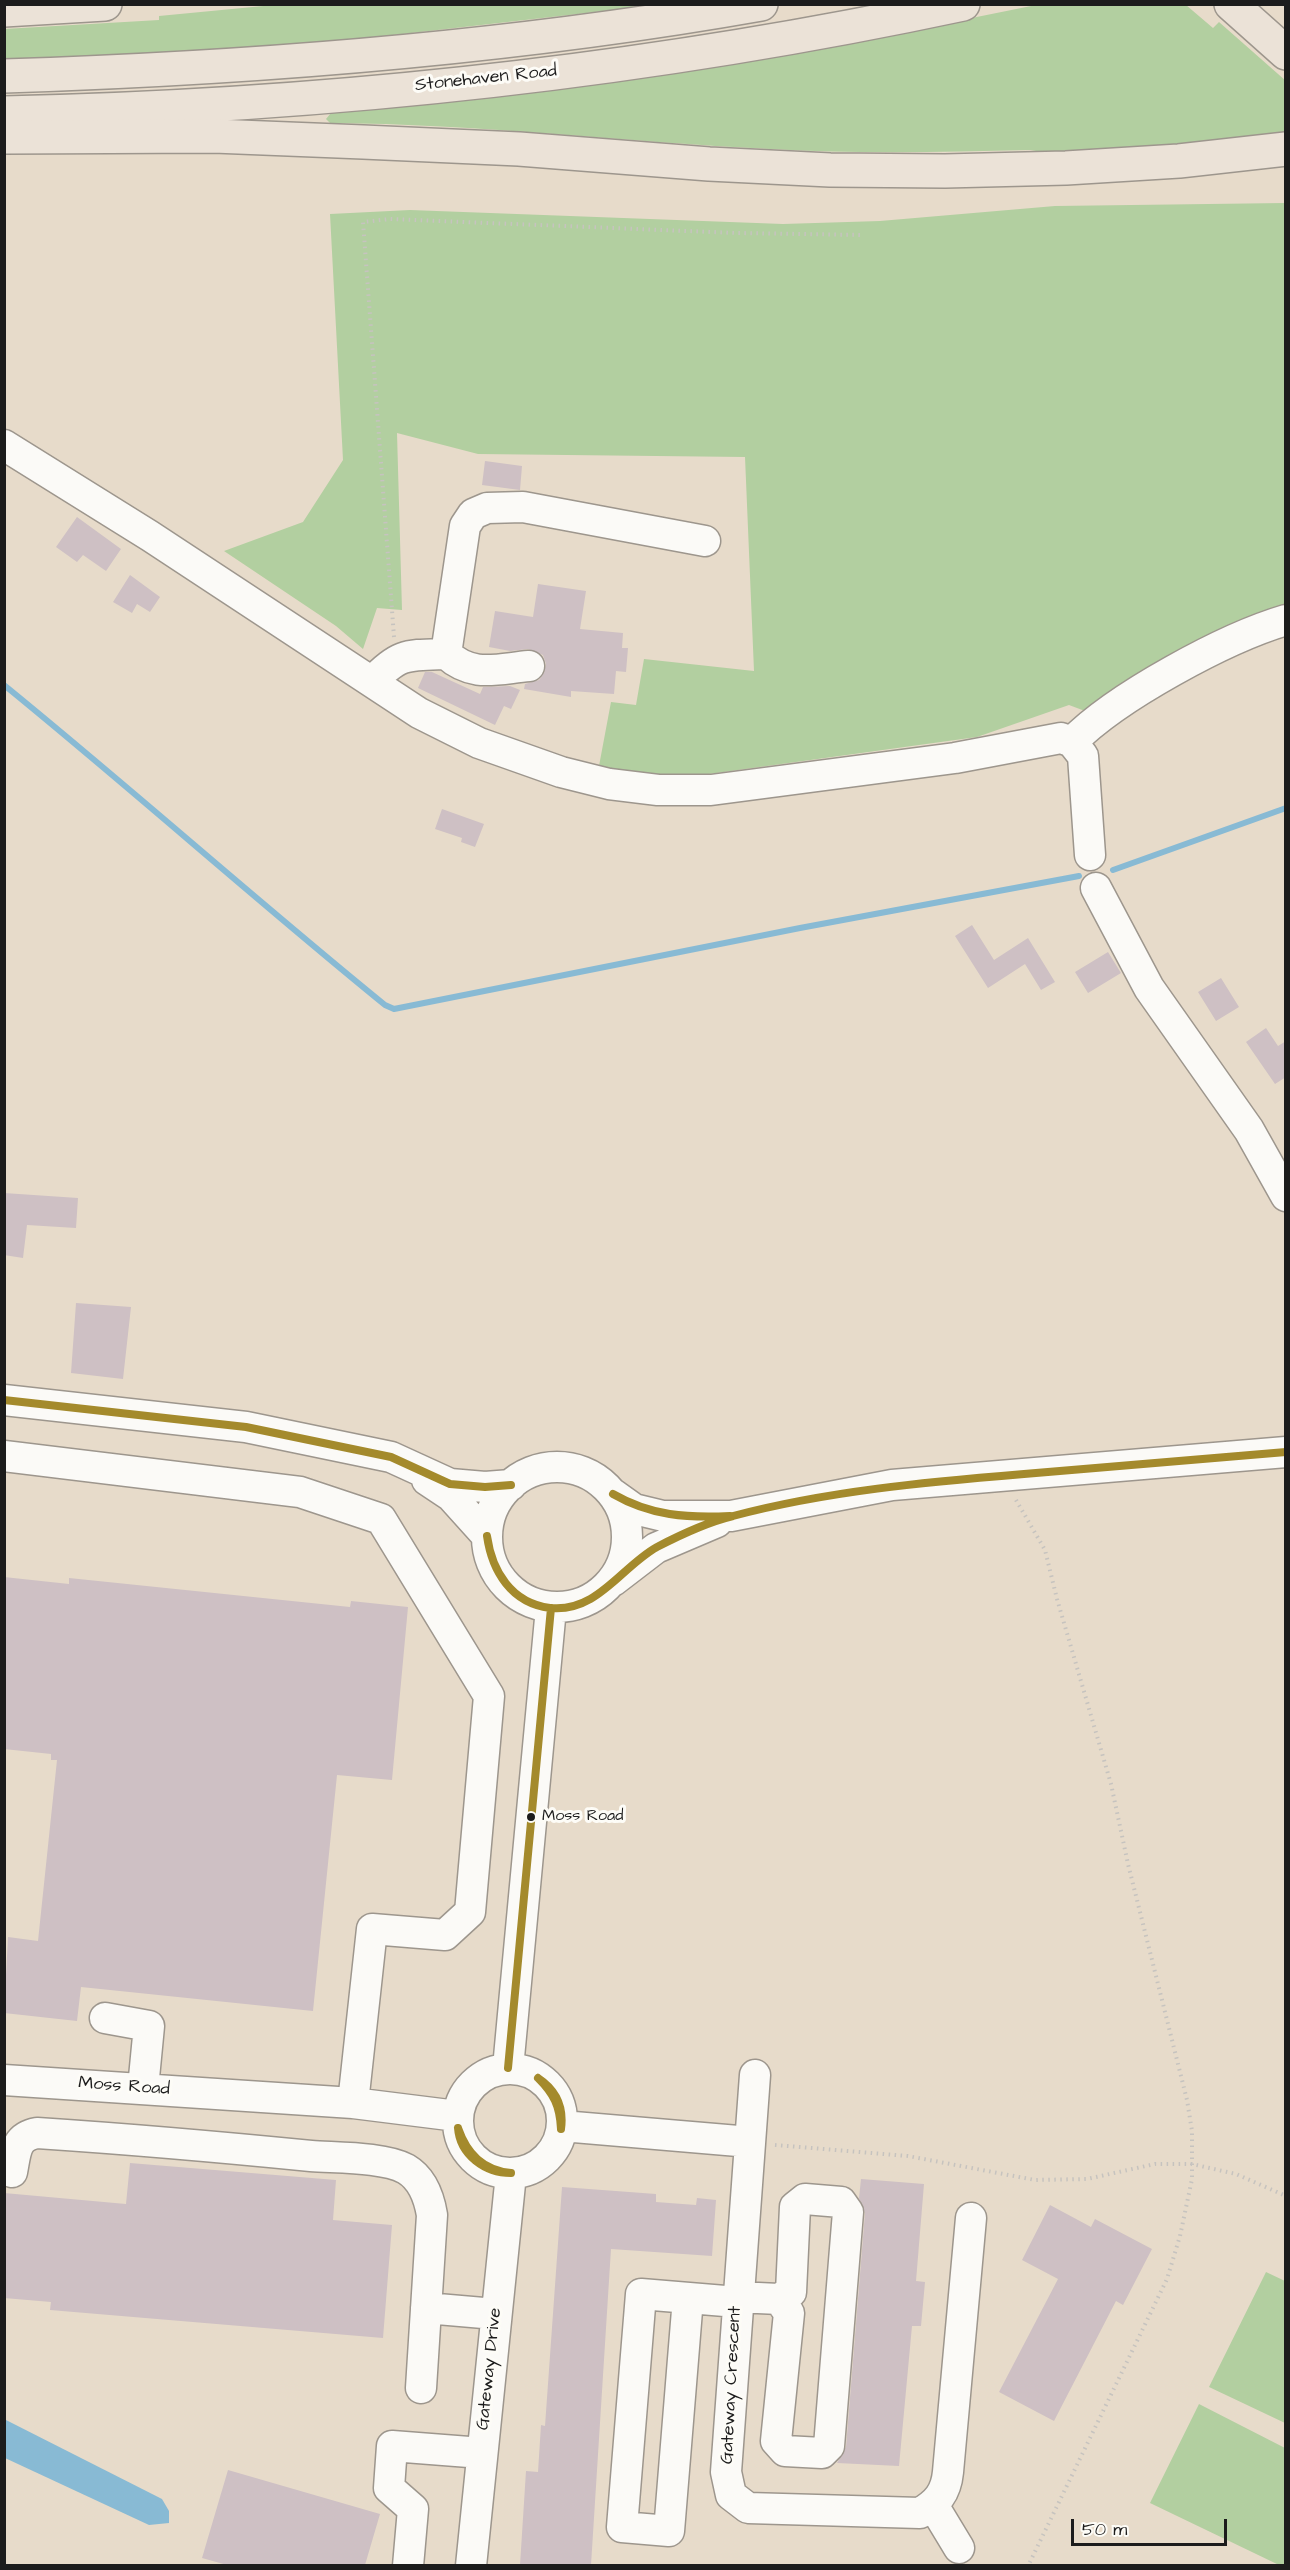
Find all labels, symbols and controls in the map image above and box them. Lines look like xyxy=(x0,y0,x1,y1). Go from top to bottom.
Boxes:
street label: Stonehaven Road xyxy=(414,61,558,97)
place label: Moss Road xyxy=(542,1807,623,1827)
marker: Moss Road xyxy=(525,1811,537,1823)
street label: Moss Road xyxy=(78,2073,170,2101)
street label: Gateway Crescent xyxy=(717,2305,747,2465)
street label: Gateway Drive xyxy=(473,2307,507,2431)
scale bar xyxy=(1074,2507,1230,2545)
text: 50 m xyxy=(1082,2517,1127,2542)

